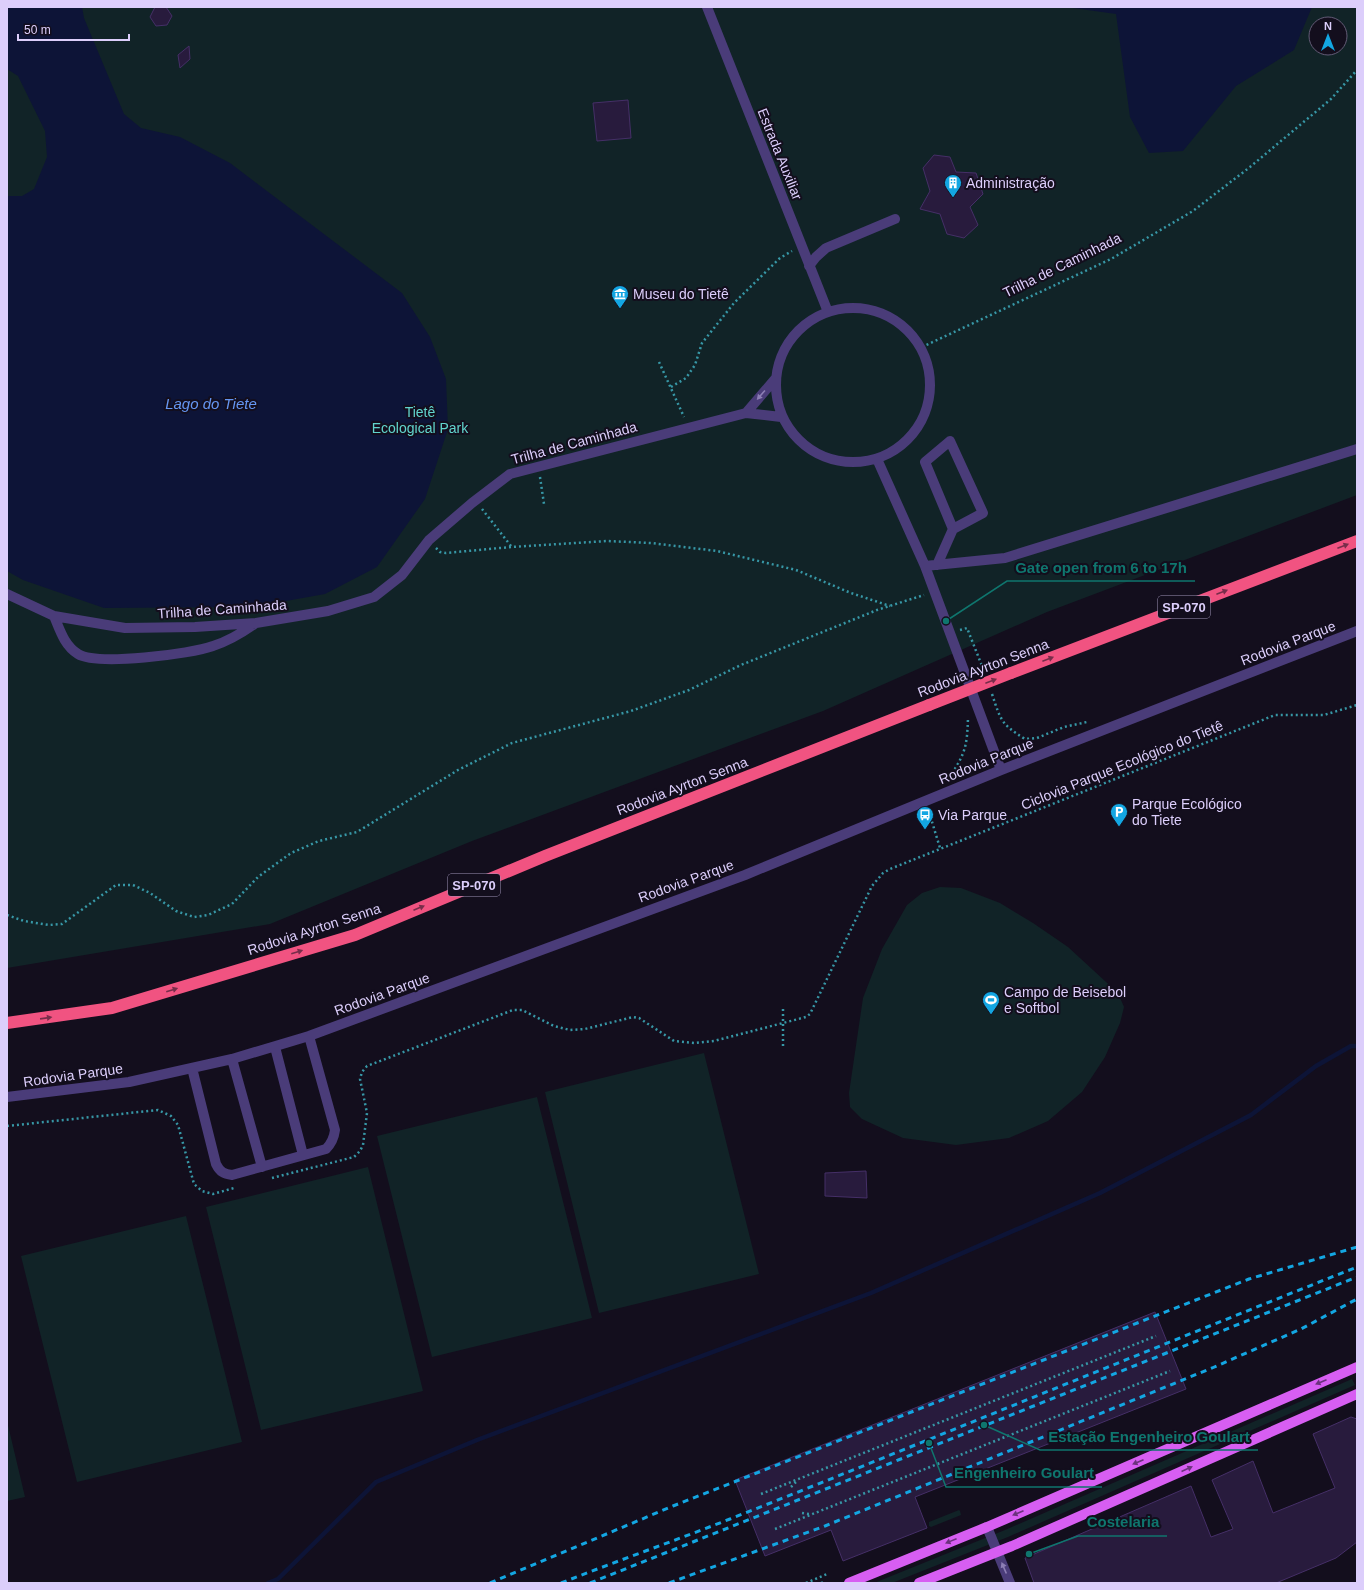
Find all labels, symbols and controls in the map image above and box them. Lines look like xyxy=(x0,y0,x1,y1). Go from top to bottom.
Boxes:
scale bar xyxy=(18,16,129,42)
north arrow xyxy=(1308,16,1348,56)
text: N xyxy=(1324,20,1332,32)
text: 50 m xyxy=(24,23,51,37)
street label: Estrada Auxiliar xyxy=(754,106,806,202)
building icon: Administração xyxy=(943,173,963,198)
place label: Administração xyxy=(966,175,1055,191)
street label: Trilha de Caminhada xyxy=(1000,229,1124,301)
museum icon: Museu do Tietê xyxy=(610,284,630,309)
place label: Museu do Tietê xyxy=(633,286,729,302)
one-way arrow xyxy=(757,390,766,401)
water label: Lago do Tiete xyxy=(165,395,257,412)
park label: Tietê Ecological Park xyxy=(372,404,469,436)
street label: Trilha de Caminhada xyxy=(509,418,639,467)
one-way arrow xyxy=(1337,542,1349,548)
callout: Gate open from 6 to 17h xyxy=(1007,554,1195,581)
text: Gate open from 6 to 17h xyxy=(1015,559,1187,576)
one-way arrow xyxy=(1216,589,1228,595)
street label: Trilha de Caminhada xyxy=(157,596,287,621)
road number: SP-070 xyxy=(1158,596,1210,618)
street label: Rodovia Parque xyxy=(1238,617,1338,668)
street label: Rodovia Ayrton Senna xyxy=(915,636,1051,700)
one-way arrow xyxy=(1042,655,1054,661)
one-way arrow xyxy=(986,677,998,683)
street label: Ciclovia Parque Ecológico do Tietê xyxy=(1019,717,1225,813)
street label: Rodovia Parque xyxy=(936,735,1036,787)
street label: Rodovia Ayrton Senna xyxy=(614,754,750,818)
place label: Parque Ecológico do Tiete xyxy=(1132,796,1242,828)
parking icon: Parque Ecológico do Tiete xyxy=(1109,802,1129,827)
bus stop icon: Via Parque xyxy=(915,805,935,830)
place label: Via Parque xyxy=(938,807,1007,823)
street label: Rodovia Parque xyxy=(636,856,736,906)
road number: SP-070 xyxy=(448,874,500,896)
street label: Rodovia Ayrton Senna xyxy=(245,900,383,958)
one-way arrow xyxy=(413,905,425,911)
one-way arrow xyxy=(291,949,303,955)
street label: Rodovia Parque xyxy=(332,969,432,1019)
place label: Campo de Beisebol e Softbol xyxy=(1004,984,1126,1016)
one-way arrow xyxy=(166,987,178,993)
sports icon: Campo de Beisebol e Softbol xyxy=(981,990,1001,1015)
one-way arrow xyxy=(40,1015,52,1021)
street label: Rodovia Parque xyxy=(22,1060,124,1090)
one-way arrow xyxy=(1315,1380,1327,1386)
callout: Estação Engenheiro Goulart xyxy=(1040,1423,1258,1450)
text: Estação Engenheiro Goulart xyxy=(1048,1428,1250,1445)
one-way arrow xyxy=(1131,1459,1143,1465)
callout: Engenheiro Goulart xyxy=(946,1460,1102,1487)
text: Engenheiro Goulart xyxy=(954,1464,1094,1481)
one-way arrow xyxy=(1181,1466,1193,1472)
callout: Costelaria xyxy=(1078,1509,1167,1536)
one-way arrow xyxy=(1013,1510,1024,1516)
text: Costelaria xyxy=(1087,1513,1160,1530)
one-way arrow xyxy=(945,1538,957,1545)
one-way arrow xyxy=(1001,1562,1007,1573)

